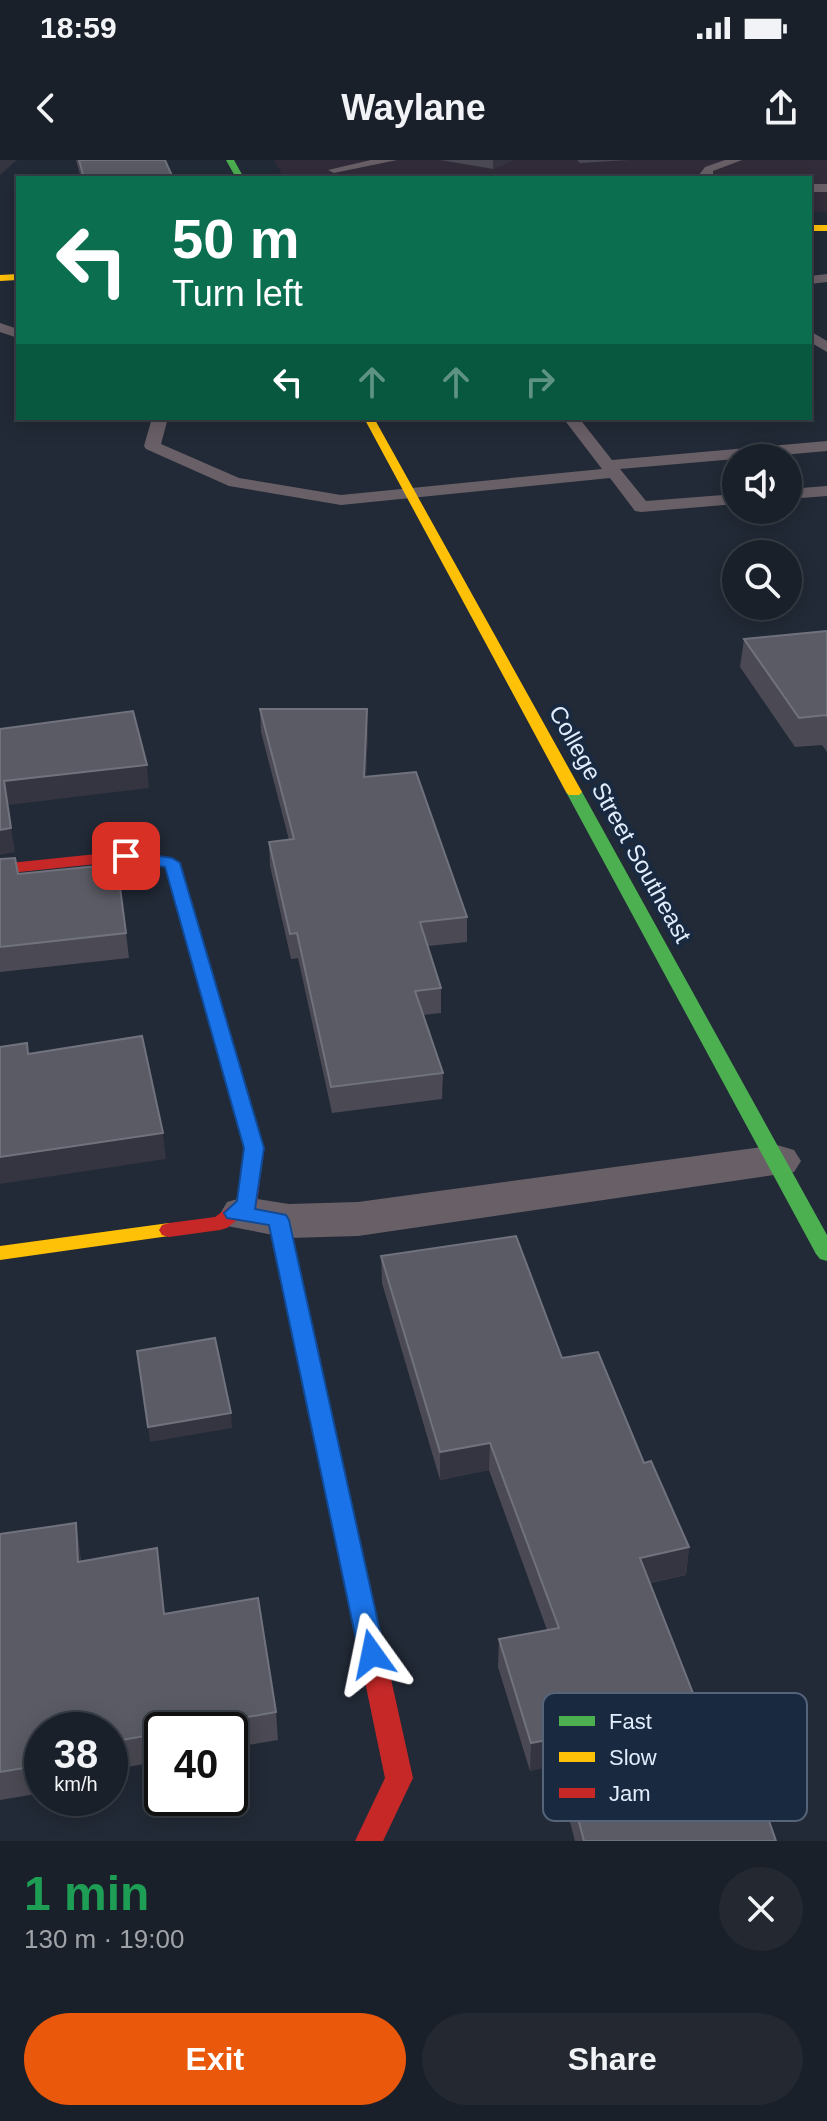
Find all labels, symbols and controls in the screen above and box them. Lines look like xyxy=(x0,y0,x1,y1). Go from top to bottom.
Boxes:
text: 18:59 xyxy=(40,11,117,44)
icon: back xyxy=(24,86,68,130)
icon: share xyxy=(759,86,803,130)
text: Waylane xyxy=(341,87,486,128)
text: 50 m xyxy=(172,207,300,270)
icon: left xyxy=(40,208,144,312)
text: Turn left xyxy=(172,273,303,314)
icon: left xyxy=(266,360,310,404)
icon: ahead xyxy=(350,360,394,404)
icon: ahead xyxy=(434,360,478,404)
icon: right xyxy=(518,360,562,404)
map controls xyxy=(722,444,802,620)
button: sound xyxy=(722,444,802,524)
button: search xyxy=(722,540,802,620)
street label: College Street Southeast xyxy=(544,701,697,947)
pin xyxy=(92,822,160,890)
icon: arrive xyxy=(104,834,148,878)
position arrow xyxy=(330,1612,414,1696)
legend xyxy=(543,1693,807,1821)
text: Fast xyxy=(609,1709,652,1734)
speed limit sign: 40 xyxy=(144,1712,248,1816)
text: 38 xyxy=(54,1732,98,1776)
text: Slow xyxy=(609,1745,657,1770)
text: km/h xyxy=(54,1773,98,1795)
text: Jam xyxy=(609,1781,651,1806)
text: 1 min xyxy=(24,1867,149,1920)
button: close xyxy=(719,1867,803,1951)
text: 130 m · 19:00 xyxy=(24,1924,184,1954)
button: Exit xyxy=(24,2013,406,2105)
button: Share xyxy=(422,2013,803,2105)

